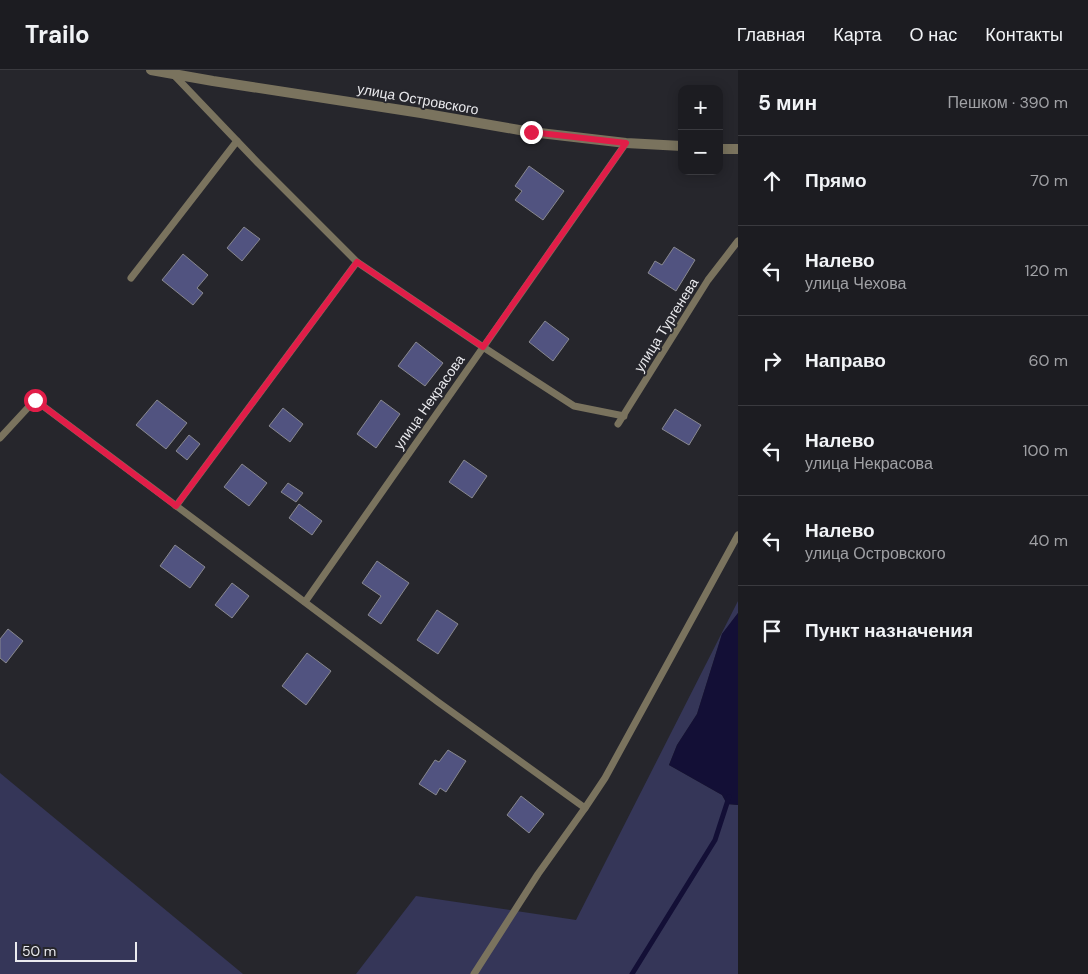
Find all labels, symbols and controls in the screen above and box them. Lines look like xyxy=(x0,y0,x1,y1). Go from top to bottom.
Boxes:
text: Trailo xyxy=(25,19,90,50)
text: Главная xyxy=(737,23,805,47)
text: Карта xyxy=(833,23,882,47)
text: О нас xyxy=(910,23,957,47)
text: Контакты xyxy=(985,23,1063,47)
street label: улица Островского xyxy=(356,79,480,119)
map controls xyxy=(678,85,723,175)
button: + xyxy=(678,85,723,130)
text: 5 мин xyxy=(758,89,817,117)
text: Пешком · 390 m xyxy=(948,92,1068,113)
route end xyxy=(520,121,543,144)
button: − xyxy=(678,130,723,175)
icon: ahead xyxy=(758,167,786,195)
text: Прямо xyxy=(805,168,867,193)
text: 70 m xyxy=(1030,170,1068,191)
text: Налево xyxy=(805,248,875,273)
icon: left xyxy=(758,257,786,285)
text: 120 m xyxy=(1024,260,1068,281)
text: улица Чехова xyxy=(805,273,906,294)
street label: улица Тургенева xyxy=(630,274,702,375)
icon: right xyxy=(758,347,786,375)
text: Направо xyxy=(805,348,886,373)
text: 60 m xyxy=(1028,350,1068,371)
street label: улица Некрасова xyxy=(390,351,469,453)
route start xyxy=(24,389,47,412)
text: Налево xyxy=(805,428,875,453)
icon: left xyxy=(758,437,786,465)
text: 100 m xyxy=(1023,440,1068,461)
text: улица Некрасова xyxy=(805,453,933,474)
text: Налево xyxy=(805,518,875,543)
icon: left xyxy=(758,527,786,555)
text: 40 m xyxy=(1029,530,1068,551)
text: улица Островского xyxy=(805,543,946,564)
icon: arrive xyxy=(758,617,786,645)
text: Пункт назначения xyxy=(805,618,973,643)
scale bar xyxy=(15,939,138,962)
text: 50 m xyxy=(22,942,56,960)

